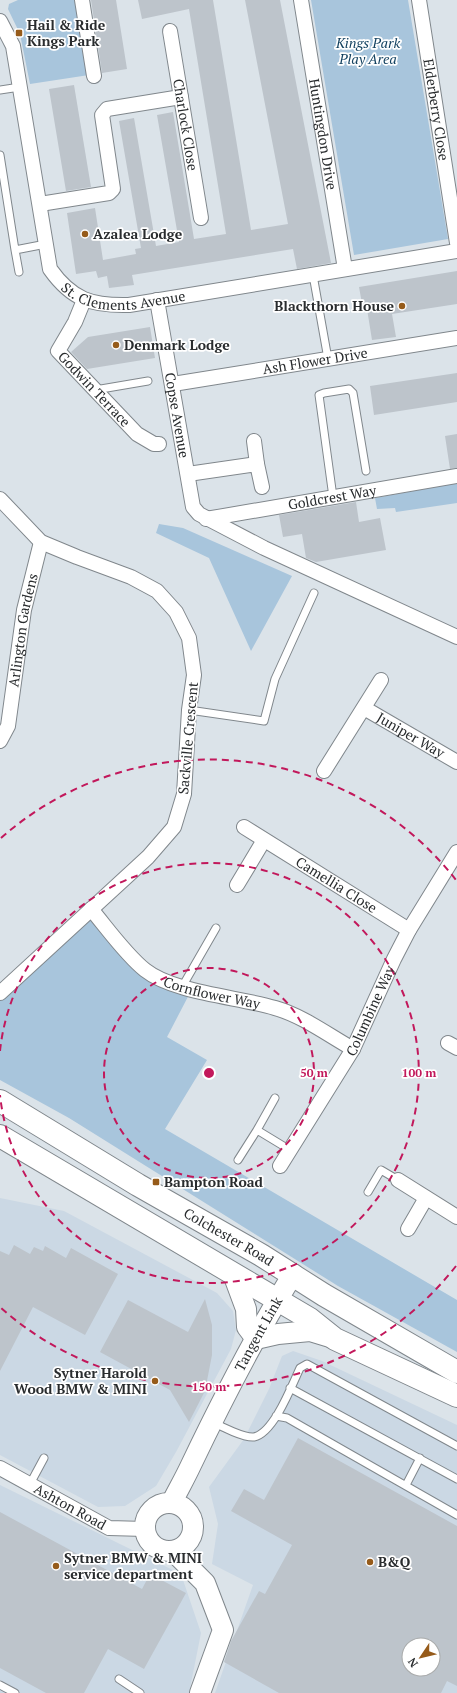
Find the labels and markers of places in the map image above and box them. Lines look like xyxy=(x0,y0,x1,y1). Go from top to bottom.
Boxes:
place label: Hail & Ride Kings Park xyxy=(27,15,106,50)
marker: Hail & Ride Kings Park xyxy=(14,28,24,38)
place label: Azalea Lodge xyxy=(93,224,183,243)
marker: Azalea Lodge xyxy=(80,229,90,239)
place label: Blackthorn House xyxy=(274,296,394,315)
marker: Blackthorn House xyxy=(397,301,407,311)
place label: Denmark Lodge xyxy=(124,335,230,354)
marker: Denmark Lodge xyxy=(111,340,121,350)
centre of rings xyxy=(202,1066,216,1080)
place label: Bampton Road xyxy=(164,1172,263,1191)
marker: Bampton Road xyxy=(151,1177,161,1187)
place label: Sytner Harold Wood BMW & MINI xyxy=(14,1363,148,1398)
marker: Sytner Harold Wood BMW & MINI xyxy=(150,1376,160,1386)
place label: Sytner BMW & MINI service department xyxy=(64,1548,202,1583)
place label: B&Q xyxy=(378,1552,411,1571)
marker: B&Q xyxy=(365,1557,375,1567)
marker: Sytner BMW & MINI service department xyxy=(51,1561,61,1571)

